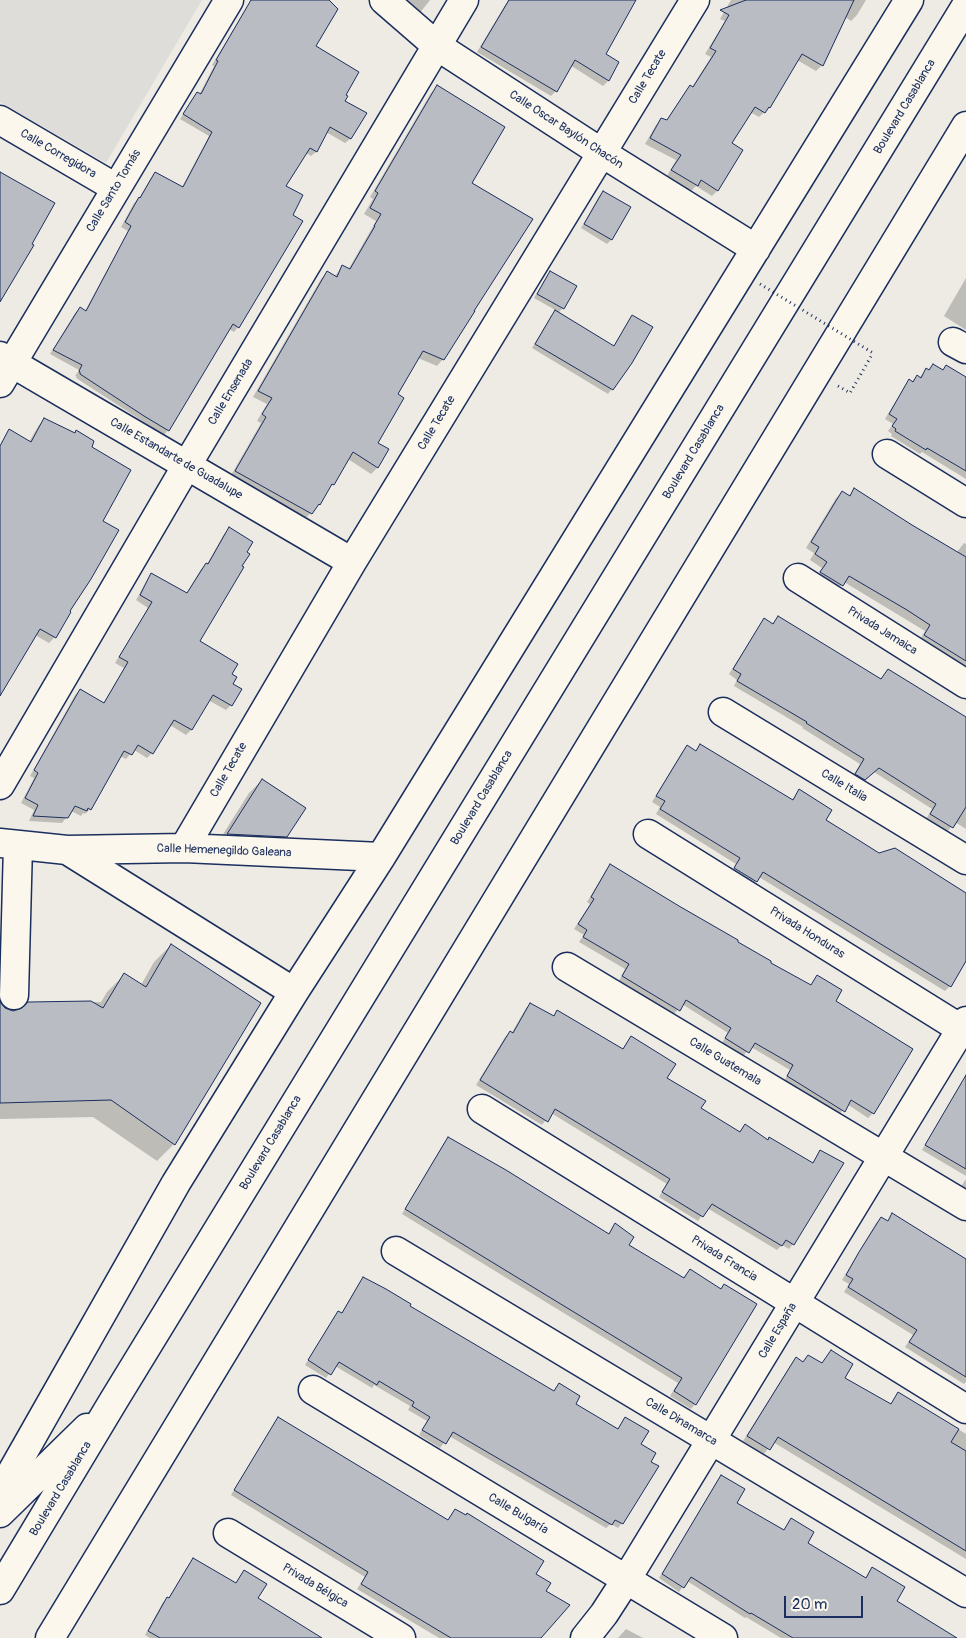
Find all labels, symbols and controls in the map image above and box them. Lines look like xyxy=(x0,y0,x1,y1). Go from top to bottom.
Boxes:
street label: Calle Tecate xyxy=(626,47,670,107)
street label: Boulevard Casablanca xyxy=(871,57,939,157)
street label: Calle Oscar Baylón Chacón xyxy=(506,88,626,172)
street label: Calle Corregidora xyxy=(17,126,99,182)
street label: Calle Santo Tomás xyxy=(84,147,144,235)
street label: Calle Ensenada xyxy=(206,356,256,428)
street label: Calle Tecate xyxy=(415,393,459,453)
street label: Boulevard Casablanca xyxy=(660,402,728,502)
street label: Calle Estandarte de Guadalupe xyxy=(107,415,245,503)
street label: Privada Jamaica xyxy=(844,604,920,658)
street label: Calle Tecate xyxy=(207,740,251,800)
street label: Boulevard Casablanca xyxy=(448,748,516,848)
street label: Calle Italia xyxy=(818,767,870,805)
street label: Calle Hemenegildo Galeana xyxy=(156,841,292,861)
street label: Privada Honduras xyxy=(767,904,847,962)
street label: Calle Guatemala xyxy=(686,1035,764,1089)
street label: Boulevard Casablanca xyxy=(237,1093,305,1193)
street label: Privada Francia xyxy=(688,1233,760,1285)
street label: Calle España xyxy=(756,1300,800,1362)
street label: Calle Dinamarca xyxy=(642,1395,720,1449)
street label: Boulevard Casablanca xyxy=(27,1439,95,1539)
street label: Calle Bulgaría xyxy=(485,1490,551,1538)
street label: Privada Bélgica xyxy=(280,1561,350,1611)
scale bar xyxy=(786,1586,865,1618)
text: 20 m xyxy=(792,1595,827,1614)

